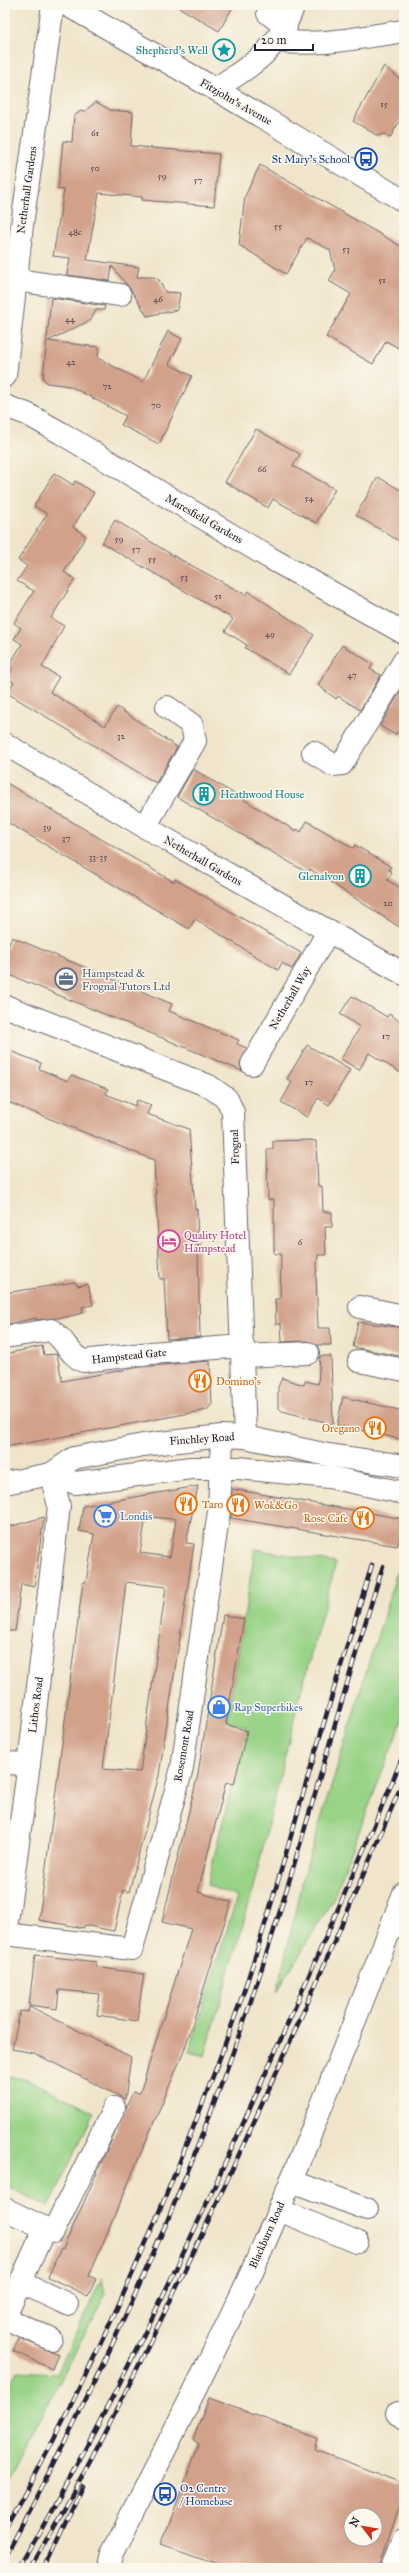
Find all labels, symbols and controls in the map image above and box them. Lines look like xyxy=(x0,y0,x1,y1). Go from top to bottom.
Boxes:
scale bar xyxy=(255,26,313,52)
text: 20 m xyxy=(261,33,287,47)
place icon: Shepherd's Well xyxy=(211,37,237,63)
place label: Shepherd's Well xyxy=(136,44,208,57)
street label: Fitzjohn's Avenue xyxy=(197,76,275,128)
house number: 15 xyxy=(380,98,389,109)
house number: 61 xyxy=(91,127,99,138)
street label: Netherhall Gardens xyxy=(14,145,40,235)
bus stop icon: St Mary's School xyxy=(353,146,379,172)
place label: St Mary's School xyxy=(272,153,350,166)
house number: 50 xyxy=(90,162,100,173)
house number: 59 xyxy=(157,170,167,181)
house number: 57 xyxy=(194,174,203,185)
house number: 55 xyxy=(274,220,283,231)
house number: 48c xyxy=(68,226,82,237)
house number: 53 xyxy=(342,243,350,254)
house number: 51 xyxy=(378,274,386,285)
house number: 46 xyxy=(153,293,163,304)
house number: 44 xyxy=(65,313,76,324)
house number: 42 xyxy=(66,356,76,367)
house number: 72 xyxy=(102,380,112,391)
house number: 70 xyxy=(151,399,161,410)
house number: 66 xyxy=(257,463,267,474)
street label: Maresfield Gardens xyxy=(163,492,245,546)
house number: 54 xyxy=(305,492,314,503)
house number: 59 xyxy=(114,533,124,544)
house number: 57 xyxy=(132,543,141,554)
house number: 55 xyxy=(148,553,157,564)
house number: 53 xyxy=(180,571,188,582)
house number: 51 xyxy=(214,590,222,601)
house number: 49 xyxy=(265,628,275,639)
house number: 47 xyxy=(347,669,357,680)
house number: 32 xyxy=(117,730,126,741)
building icon: Heathwood House xyxy=(191,781,217,807)
place label: Heathwood House xyxy=(220,788,305,801)
house number: 39 xyxy=(43,821,51,832)
house number: 37 xyxy=(62,832,70,843)
street label: Netherhall Gardens xyxy=(162,833,244,889)
house number: 33-35 xyxy=(89,851,108,862)
building icon: Glenalvon xyxy=(347,863,373,889)
place label: Glenalvon xyxy=(298,870,344,883)
house number: 20 xyxy=(383,897,393,908)
street label: Netherhall Way xyxy=(267,963,314,1032)
office icon: Hampstead & Frognal Tutors Ltd xyxy=(53,966,79,992)
place label: Hampstead & Frognal Tutors Ltd xyxy=(82,967,171,993)
house number: 17 xyxy=(382,1030,390,1041)
house number: 17 xyxy=(305,1076,313,1087)
street label: Frognal xyxy=(228,1129,242,1165)
hotel icon: Quality Hotel Hampstead xyxy=(156,1228,182,1254)
place label: Quality Hotel Hampstead xyxy=(184,1229,246,1255)
house number: 6 xyxy=(298,1236,303,1247)
street label: Hampstead Gate xyxy=(91,1346,167,1366)
restaurant icon: Domino's xyxy=(187,1368,213,1394)
place label: Domino's xyxy=(216,1375,261,1388)
restaurant icon: Oregano xyxy=(362,1415,388,1441)
place label: Oregano xyxy=(322,1422,360,1435)
street label: Finchley Road xyxy=(169,1430,236,1448)
restaurant icon: Taro xyxy=(173,1491,199,1517)
restaurant icon: Wok&Go xyxy=(225,1492,251,1518)
place label: Taro xyxy=(202,1498,224,1511)
place label: Wok&Go xyxy=(254,1499,298,1512)
supermarket icon: Londis xyxy=(92,1503,118,1529)
restaurant icon: Rose Cafe xyxy=(350,1505,376,1531)
place label: Londis xyxy=(120,1510,152,1523)
place label: Rose Cafe xyxy=(303,1512,348,1525)
street label: Lithos Road xyxy=(26,1676,46,1734)
shop icon: Rap Superbikes xyxy=(206,1694,232,1720)
place label: Rap Superbikes xyxy=(234,1701,303,1714)
street label: Rosemont Road xyxy=(171,1709,197,1783)
street label: Blackburn Road xyxy=(246,2199,288,2270)
bus stop icon: O2 Centre / Homebase xyxy=(152,2481,178,2507)
place label: O2 Centre / Homebase xyxy=(179,2482,233,2508)
north arrow xyxy=(343,2507,383,2547)
text: N xyxy=(347,2514,363,2529)

